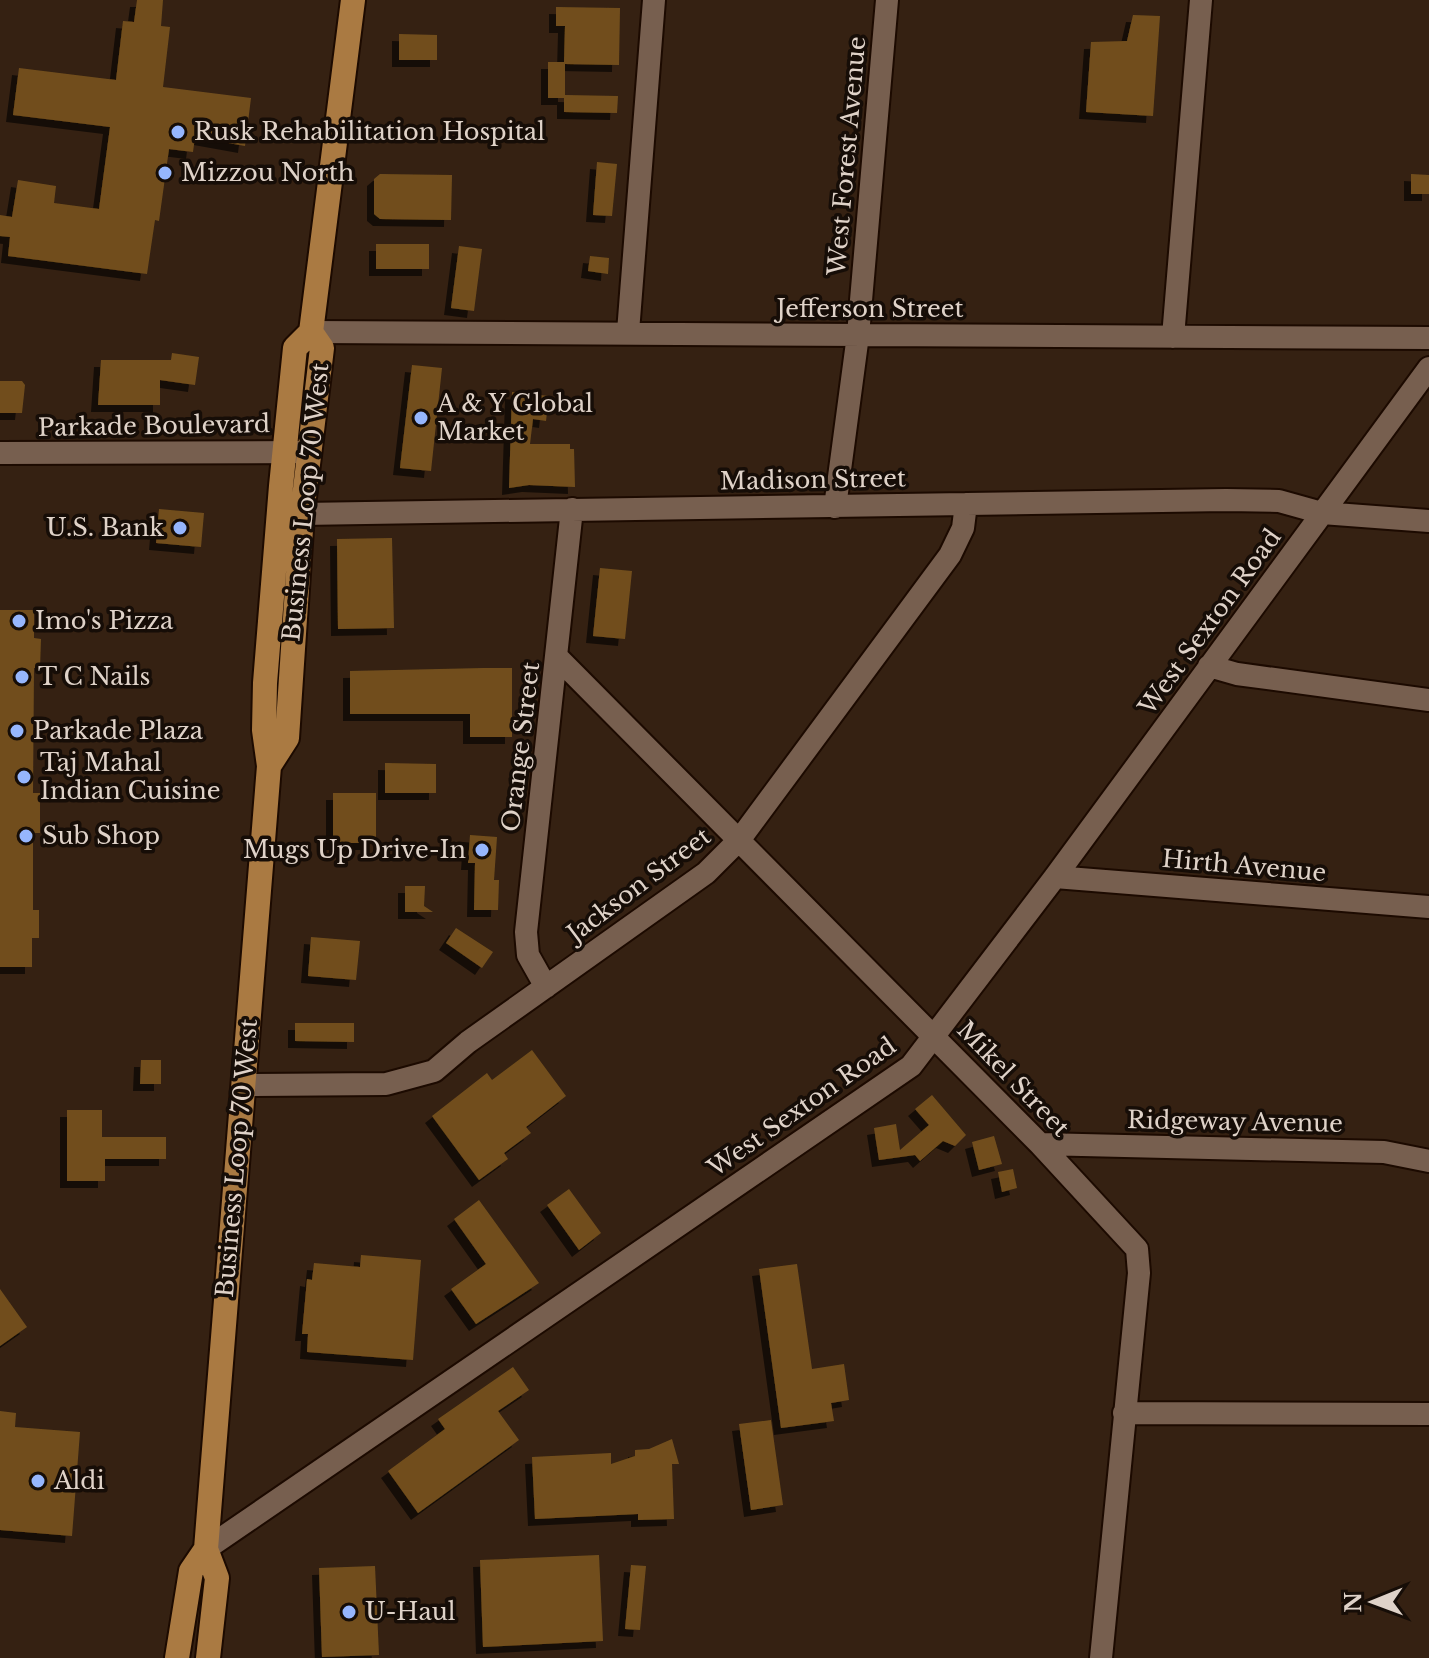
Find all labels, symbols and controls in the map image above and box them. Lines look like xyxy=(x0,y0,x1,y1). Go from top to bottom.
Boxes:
street label: West Forest Avenue xyxy=(822,35,871,278)
place label: Rusk Rehabilitation Hospital xyxy=(194,117,545,146)
marker: Rusk Rehabilitation Hospital xyxy=(169,123,187,141)
place label: Mizzou North xyxy=(181,158,354,187)
marker: Mizzou North xyxy=(156,164,174,182)
street label: Jefferson Street xyxy=(773,294,964,323)
street label: Business Loop 70 West xyxy=(276,361,335,643)
place label: A & Y Global Market xyxy=(436,389,593,446)
street label: Parkade Boulevard xyxy=(38,409,270,442)
marker: A & Y Global Market xyxy=(412,409,430,427)
street label: Madison Street xyxy=(720,463,906,496)
place label: U.S. Bank xyxy=(46,513,164,542)
marker: U.S. Bank xyxy=(171,519,189,537)
street label: West Sexton Road xyxy=(1132,523,1287,721)
place label: Imo's Pizza xyxy=(35,606,174,635)
marker: Imo's Pizza xyxy=(10,612,28,630)
street label: Orange Street xyxy=(496,660,545,834)
place label: T C Nails xyxy=(38,662,151,691)
marker: T C Nails xyxy=(13,668,31,686)
place label: Parkade Plaza xyxy=(33,716,204,745)
marker: Parkade Plaza xyxy=(8,722,26,740)
place label: Taj Mahal Indian Cuisine xyxy=(40,748,220,805)
marker: Taj Mahal Indian Cuisine xyxy=(15,768,33,786)
place label: Sub Shop xyxy=(42,821,160,850)
street label: Jackson Street xyxy=(559,821,716,950)
marker: Sub Shop xyxy=(17,827,35,845)
place label: Mugs Up Drive-In xyxy=(243,835,466,864)
marker: Mugs Up Drive-In xyxy=(473,841,491,859)
street label: Hirth Avenue xyxy=(1161,844,1327,887)
street label: Mikel Street xyxy=(951,1015,1075,1142)
street label: Business Loop 70 West xyxy=(210,1017,263,1299)
street label: West Sexton Road xyxy=(701,1031,901,1183)
street label: Ridgeway Avenue xyxy=(1127,1105,1343,1138)
place label: Aldi xyxy=(53,1466,105,1495)
marker: Aldi xyxy=(29,1472,47,1490)
north arrow xyxy=(1333,1562,1413,1642)
text: N xyxy=(1340,1591,1367,1613)
place label: U-Haul xyxy=(365,1597,456,1626)
marker: U-Haul xyxy=(340,1603,358,1621)

